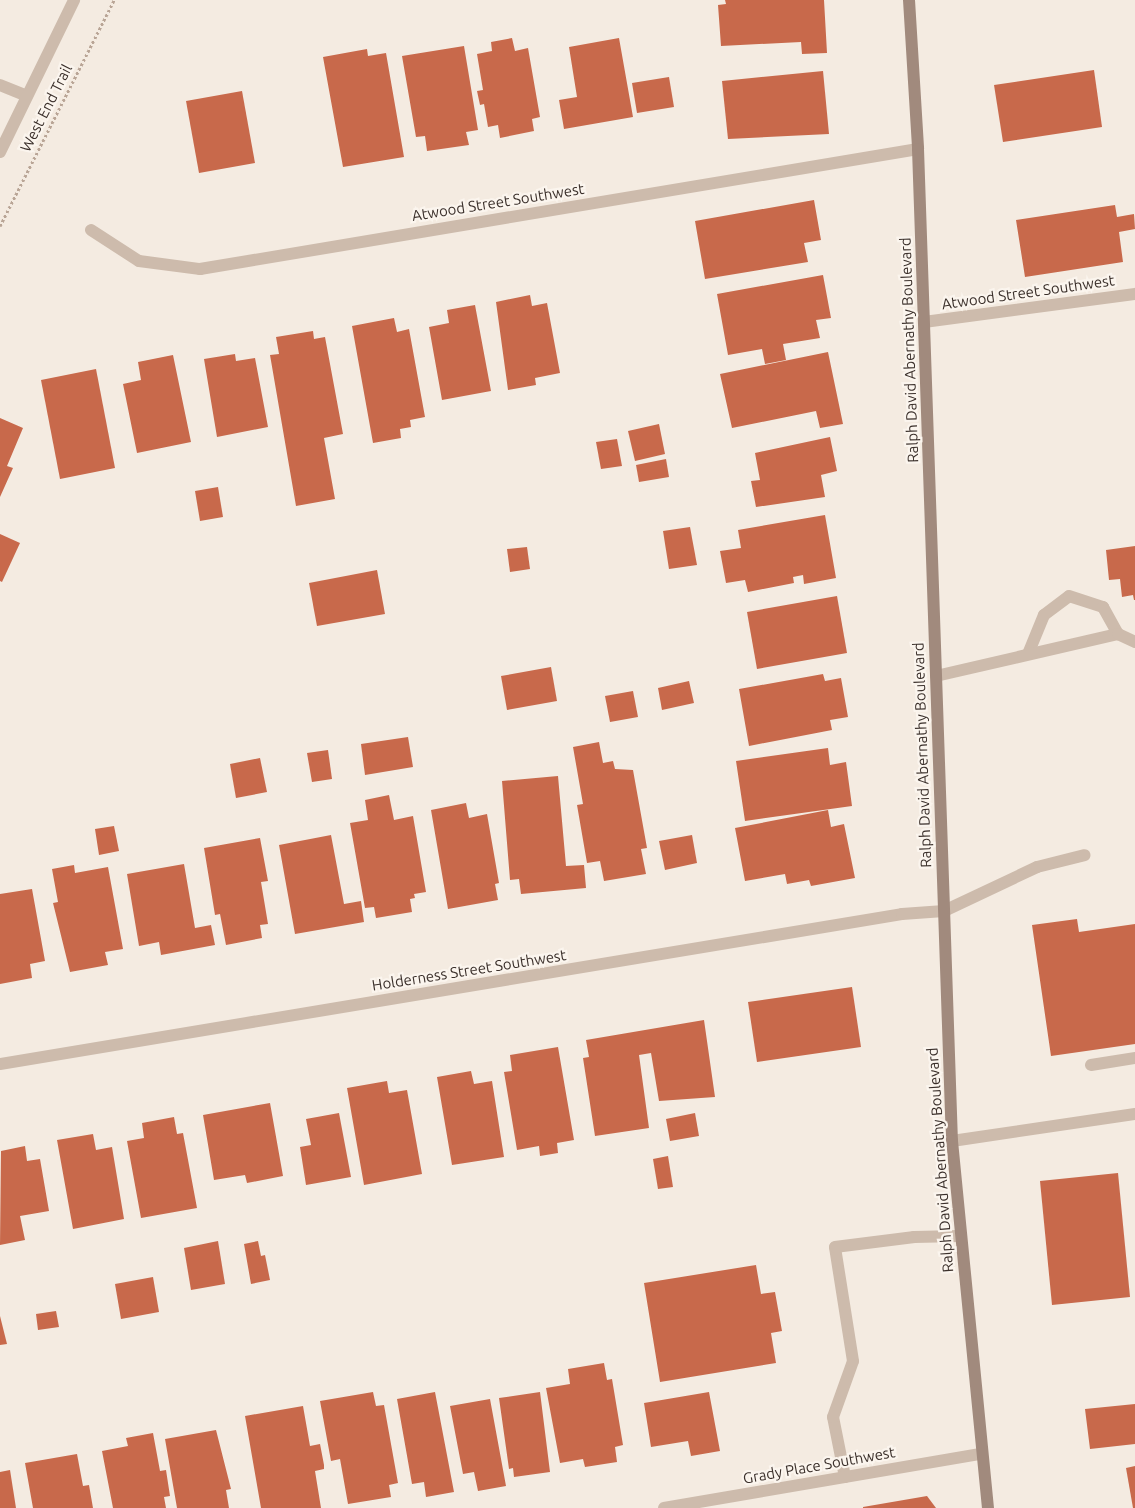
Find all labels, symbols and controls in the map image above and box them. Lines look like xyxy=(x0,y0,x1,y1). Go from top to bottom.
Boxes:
street label: West End Trail xyxy=(16,61,76,155)
street label: Atwood Street Southwest xyxy=(411,179,585,225)
street label: Ralph David Abernathy Boulevard xyxy=(896,237,922,463)
street label: Atwood Street Southwest xyxy=(940,271,1116,313)
street label: Ralph David Abernathy Boulevard xyxy=(909,642,935,868)
street label: Holderness Street Southwest xyxy=(371,946,567,994)
street label: Ralph David Abernathy Boulevard xyxy=(923,1047,957,1273)
street label: Grady Place Southwest xyxy=(742,1443,896,1487)

